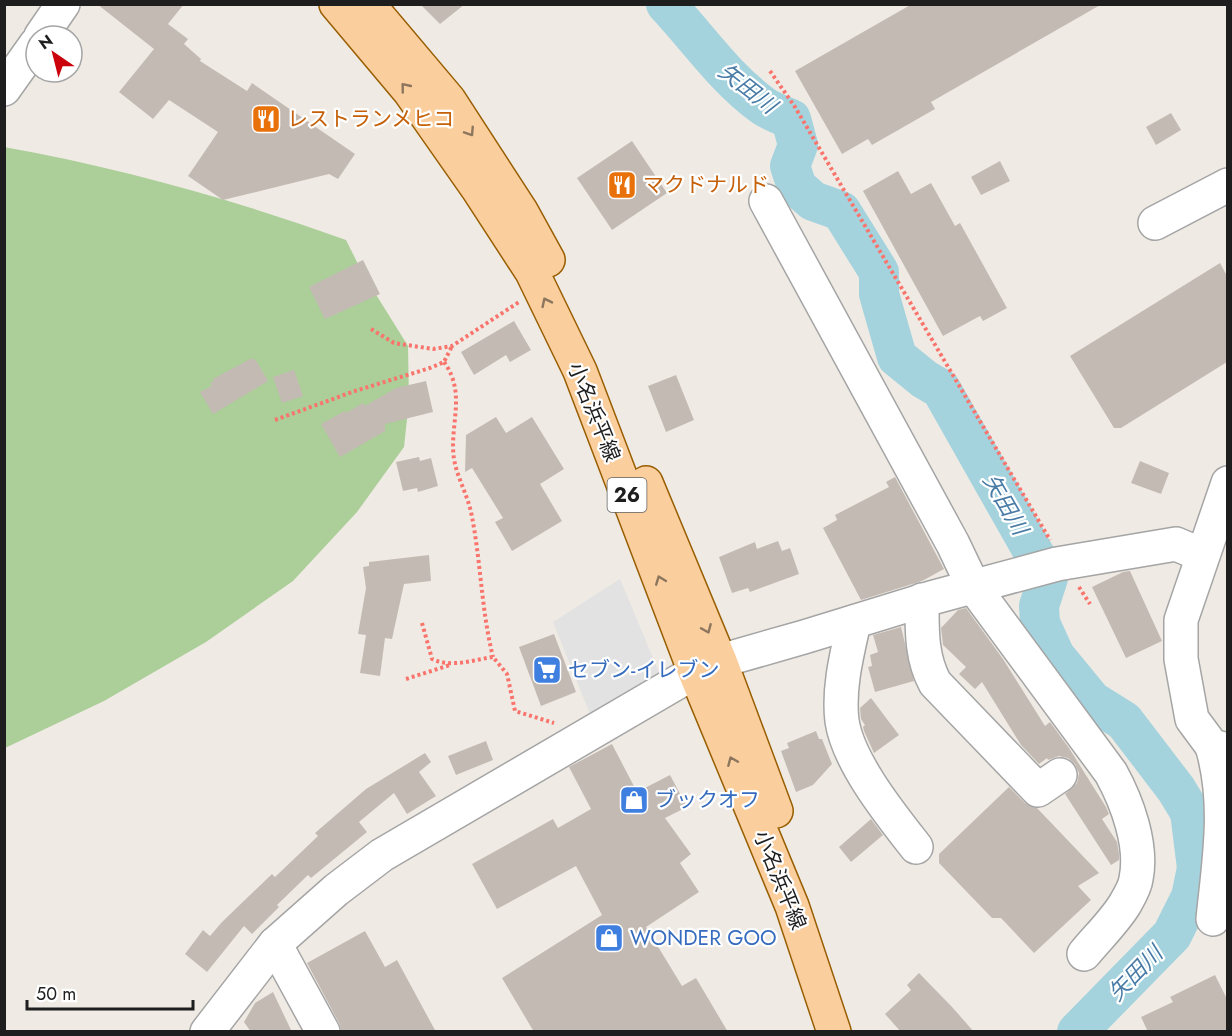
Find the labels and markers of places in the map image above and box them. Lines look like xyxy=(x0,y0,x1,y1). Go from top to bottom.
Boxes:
restaurant icon: レストランメヒコ xyxy=(250,103,282,135)
place label: レストランメヒコ xyxy=(287,104,454,134)
restaurant icon: マクドナルド xyxy=(606,169,638,201)
place label: マクドナルド xyxy=(643,170,769,200)
supermarket icon: セブン-イレブン xyxy=(531,654,563,686)
place label: セブン-イレブン xyxy=(568,655,719,685)
shop icon: ブックオフ xyxy=(618,784,650,816)
place label: ブックオフ xyxy=(655,785,760,815)
shop icon: WONDER GOO xyxy=(593,922,625,954)
place label: WONDER GOO xyxy=(630,923,777,953)

